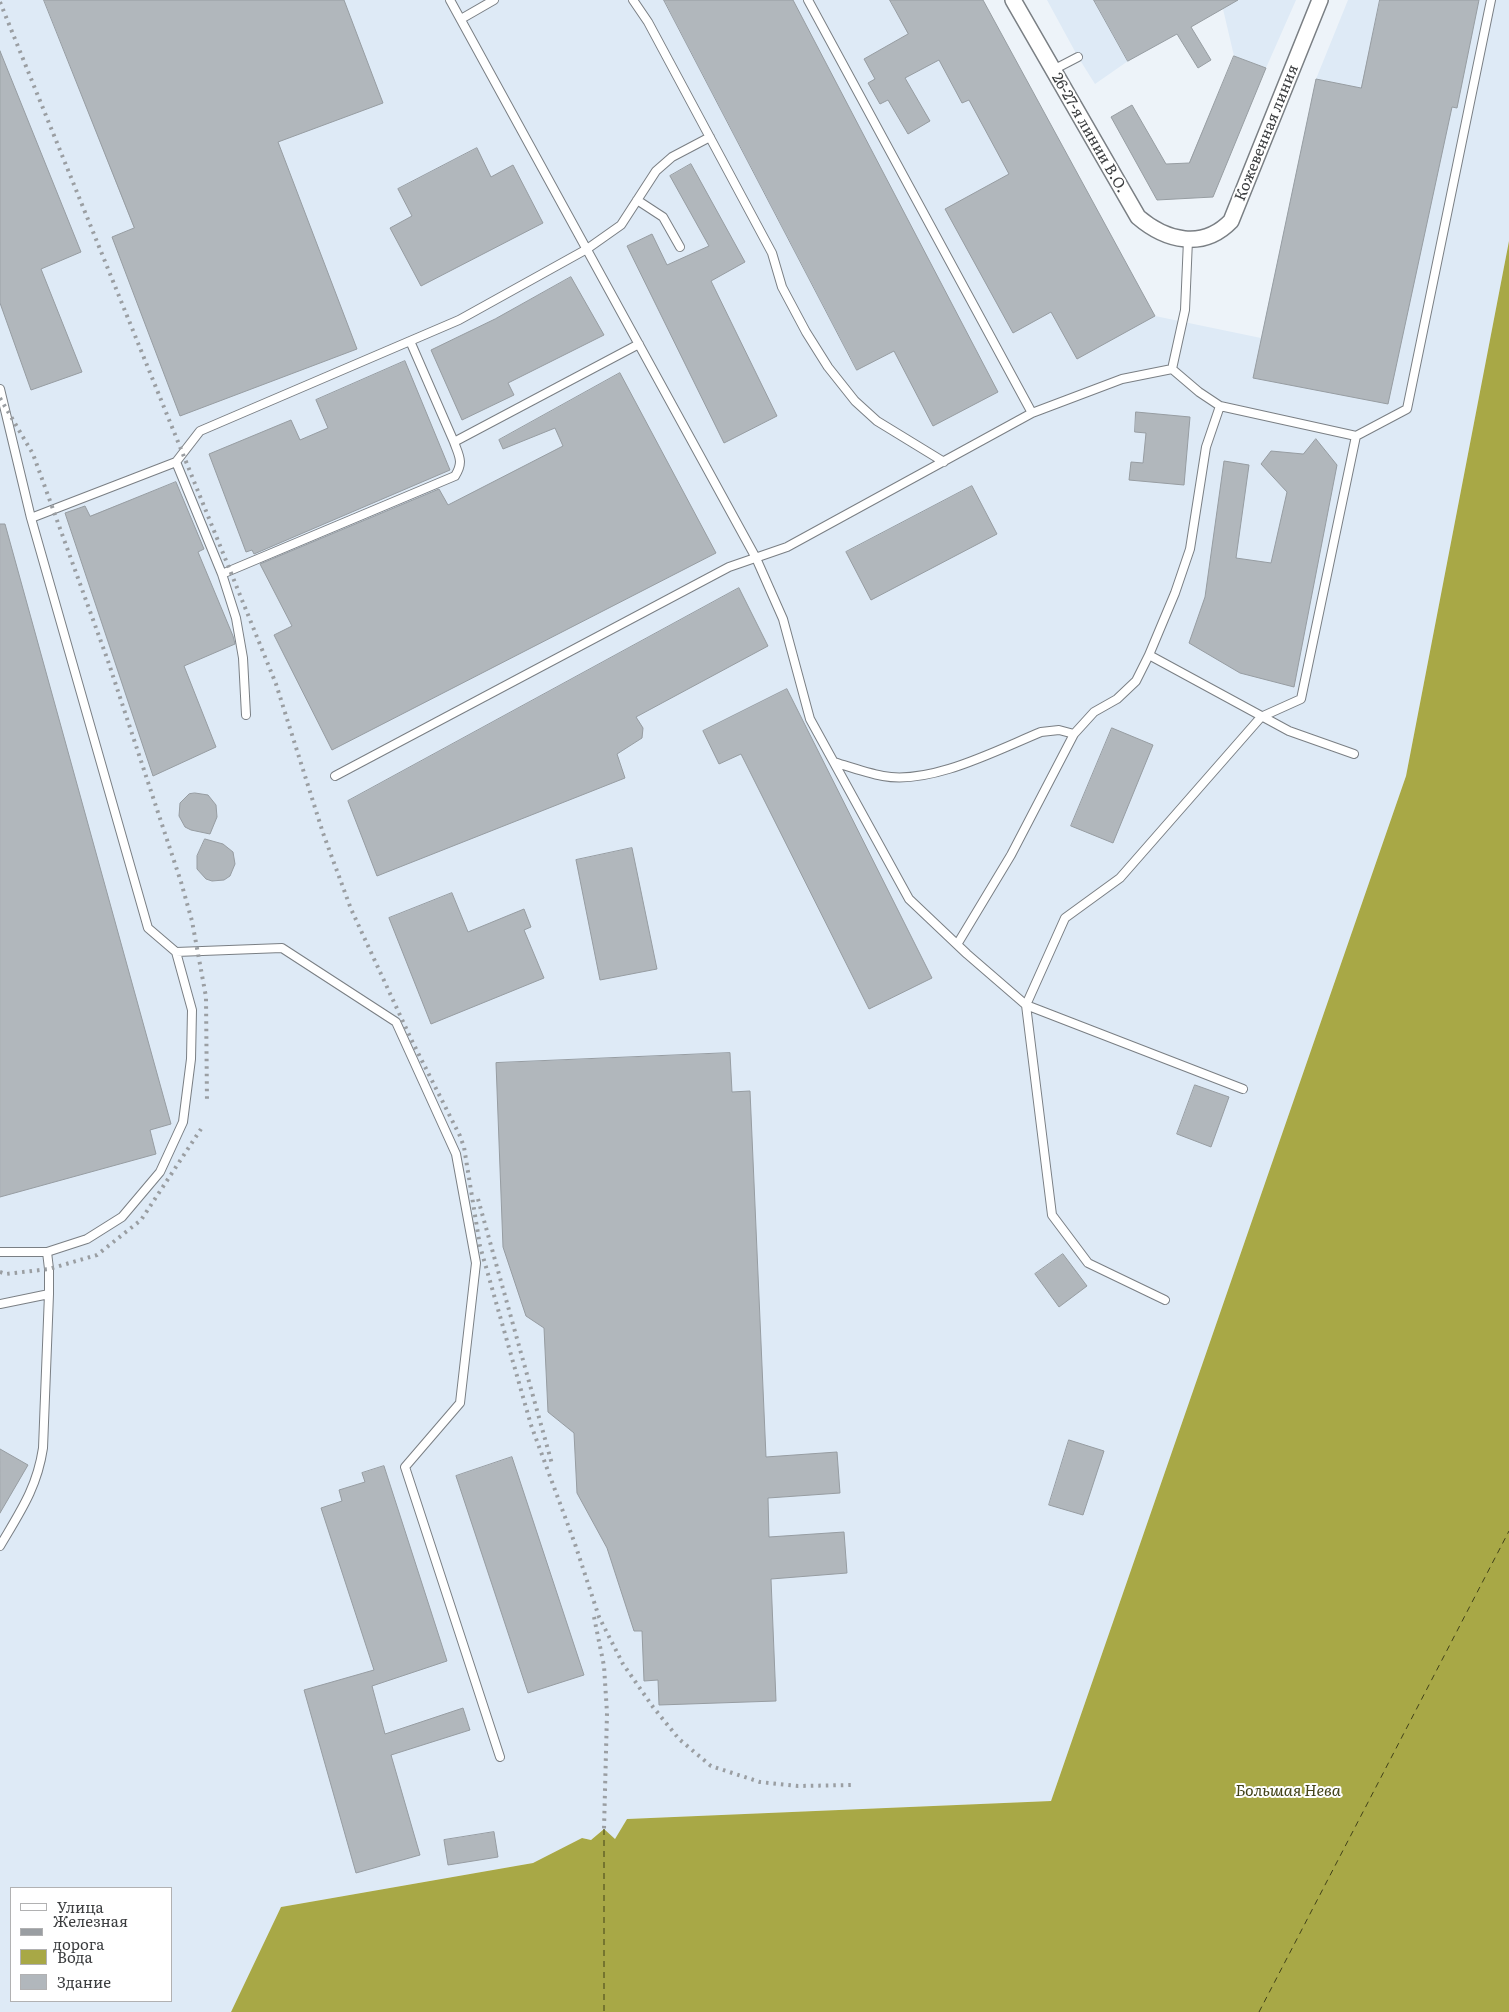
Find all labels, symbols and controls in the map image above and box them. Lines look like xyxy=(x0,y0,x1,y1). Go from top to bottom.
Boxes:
street label: Кожевенная линия xyxy=(1231,62,1303,204)
street label: 26-27-я линии В.О. xyxy=(1047,70,1131,196)
water label: Большая Нева xyxy=(1235,1781,1341,1801)
legend xyxy=(10,1887,172,2002)
text: Улица xyxy=(57,1895,104,1918)
text: Железная дорога xyxy=(53,1909,128,1955)
text: Вода xyxy=(57,1945,93,1968)
text: Здание xyxy=(57,1970,111,1993)

